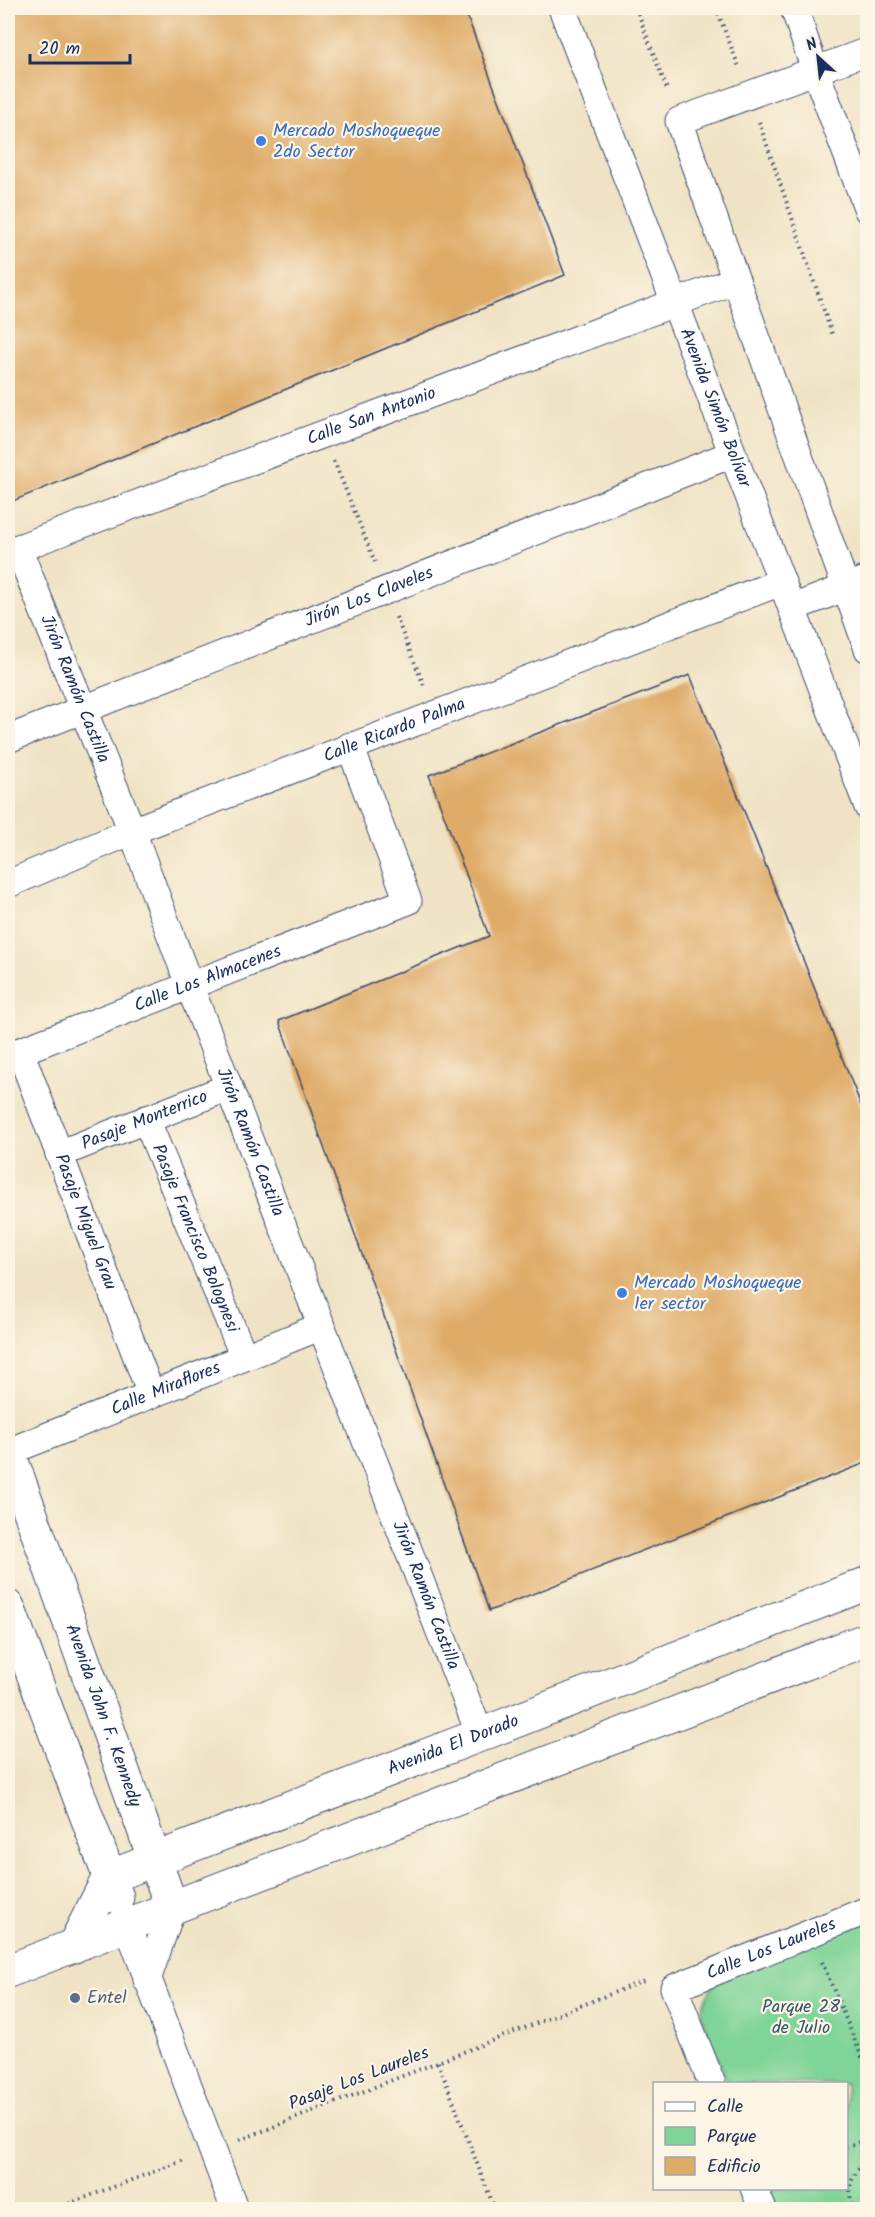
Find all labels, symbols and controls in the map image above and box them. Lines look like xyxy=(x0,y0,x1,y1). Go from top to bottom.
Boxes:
scale bar xyxy=(30,27,130,65)
north arrow xyxy=(788,27,848,87)
text: N xyxy=(802,32,822,58)
text: 20 m xyxy=(39,35,80,64)
place label: Mercado Moshoqueque 2do Sector xyxy=(273,117,440,167)
marker: Mercado Moshoqueque 2do Sector xyxy=(254,134,268,148)
street label: Avenida Simón Bolívar xyxy=(671,324,759,493)
street label: Calle San Antonio xyxy=(303,379,440,454)
street label: Jirón Los Claveles xyxy=(300,558,438,635)
street label: Jirón Ramón Castilla xyxy=(32,611,118,767)
street label: Calle Ricardo Palma xyxy=(319,690,470,771)
street label: Calle Los Almacenes xyxy=(130,937,286,1020)
street label: Jirón Ramón Castilla xyxy=(208,1064,292,1221)
street label: Pasaje Monterrico xyxy=(77,1082,212,1158)
street label: Pasaje Francisco Bolognesi xyxy=(143,1140,247,1338)
street label: Pasaje Miguel Grau xyxy=(46,1150,125,1295)
place label: Mercado Moshoqueque 1er sector xyxy=(634,1269,801,1319)
marker: Mercado Moshoqueque 1er sector xyxy=(615,1286,629,1300)
street label: Calle Miraflores xyxy=(107,1354,225,1424)
street label: Jirón Ramón Castilla xyxy=(384,1517,468,1674)
street label: Avenida John F. Kennedy xyxy=(57,1620,149,1812)
street label: Avenida El Dorado xyxy=(383,1707,523,1784)
street label: Calle Los Laureles xyxy=(702,1910,841,1988)
place label: Entel xyxy=(87,1984,127,2013)
marker: Entel xyxy=(68,1991,82,2005)
park label: Parque 28 de Julio xyxy=(762,1993,840,2043)
street label: Pasaje Los Laureles xyxy=(285,2039,434,2119)
legend xyxy=(653,2082,848,2190)
text: Calle xyxy=(707,2093,743,2122)
text: Parque xyxy=(707,2123,756,2152)
text: Edificio xyxy=(707,2153,761,2182)

